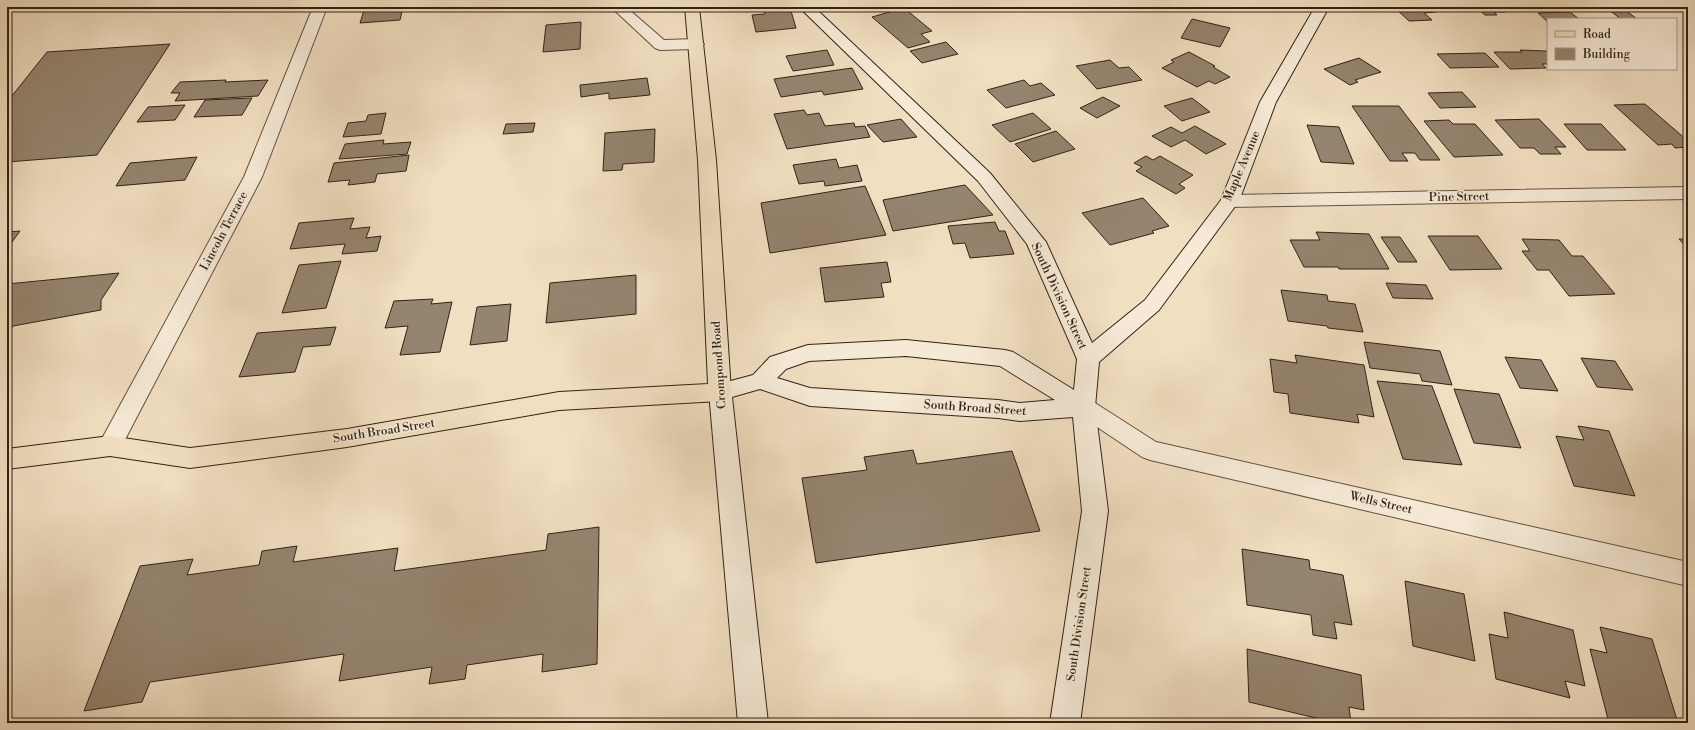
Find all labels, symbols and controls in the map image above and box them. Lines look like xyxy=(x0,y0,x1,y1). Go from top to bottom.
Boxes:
legend xyxy=(1547,18,1677,70)
text: Road xyxy=(1583,27,1611,42)
text: Building xyxy=(1582,47,1631,62)
street label: Maple Avenue xyxy=(1220,128,1264,204)
street label: Lincoln Terrace xyxy=(197,189,251,273)
street label: Pine Street xyxy=(1429,189,1490,205)
street label: South Division Street xyxy=(1028,240,1091,352)
street label: Crompond Road xyxy=(708,320,730,410)
street label: South Broad Street xyxy=(923,397,1027,419)
street label: South Broad Street xyxy=(332,415,437,446)
street label: Wells Street xyxy=(1347,488,1414,518)
street label: South Division Street xyxy=(1064,565,1095,682)

